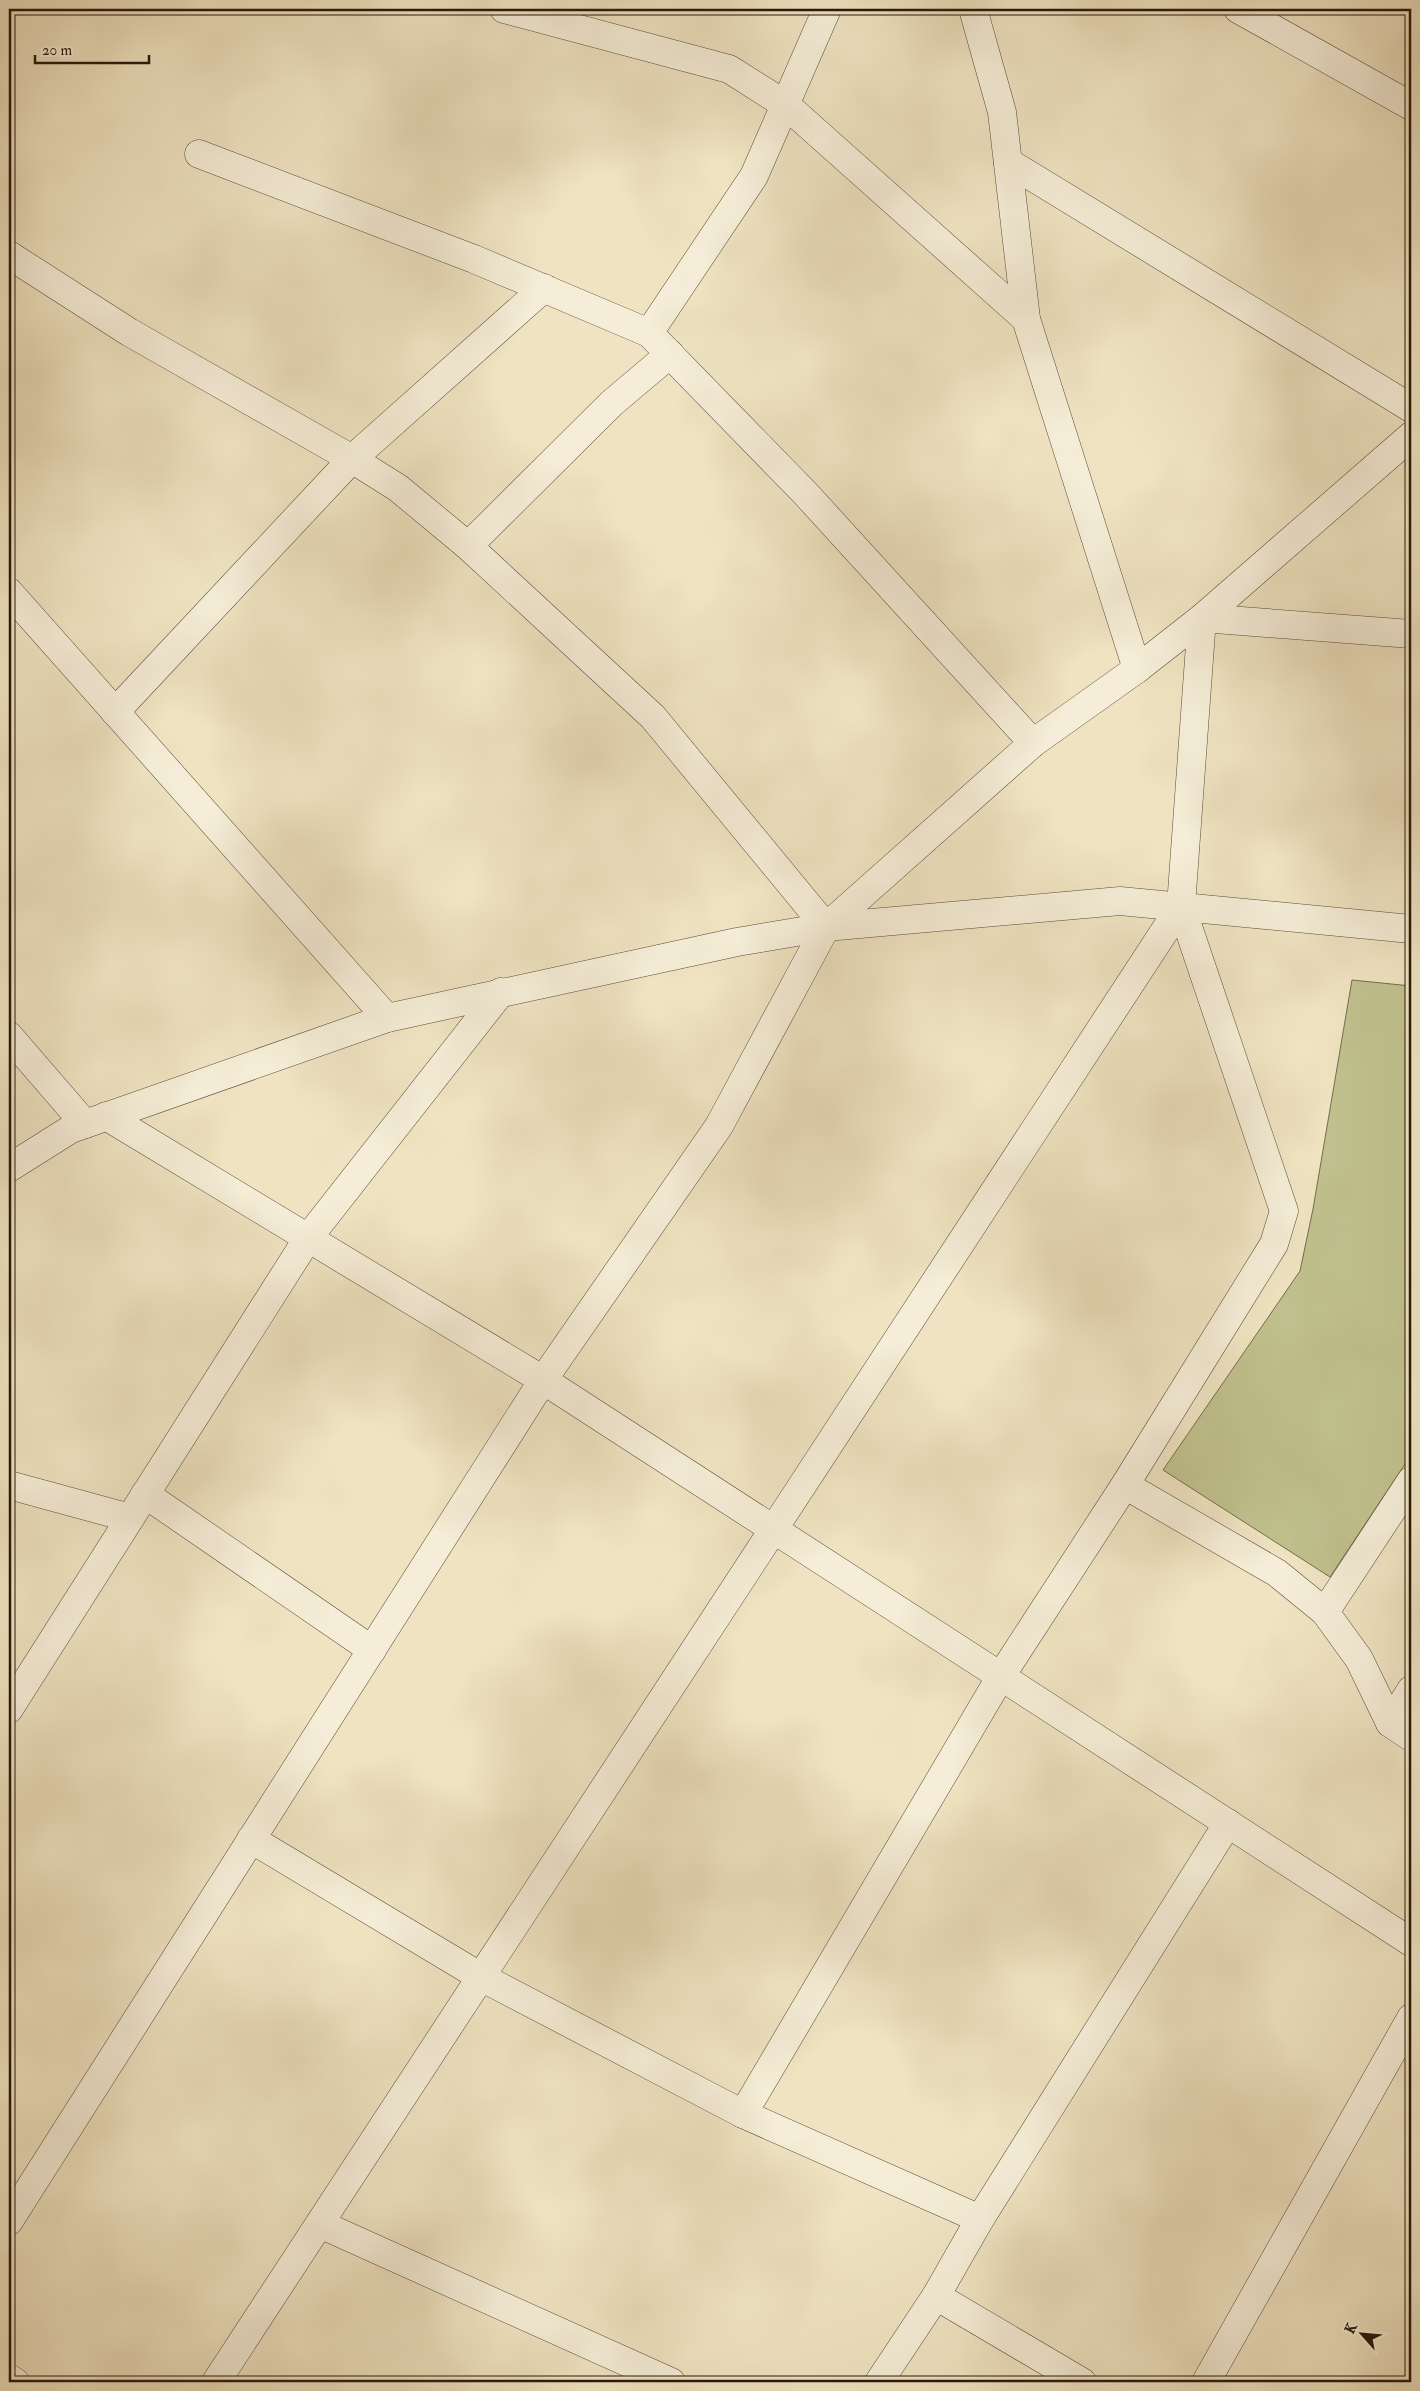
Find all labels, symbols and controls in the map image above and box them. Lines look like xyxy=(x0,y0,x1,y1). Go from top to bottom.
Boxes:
scale bar xyxy=(35,32,149,64)
text: 20 m xyxy=(42,41,72,60)
north arrow xyxy=(1338,2308,1388,2358)
text: K xyxy=(1341,2319,1361,2337)

